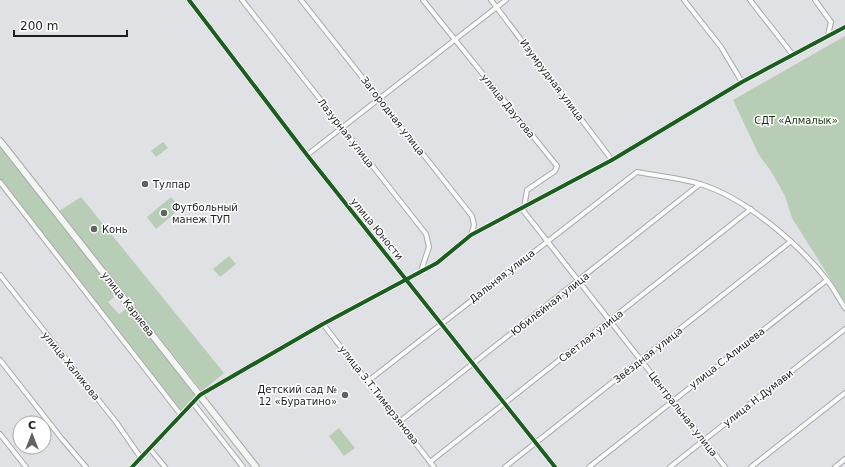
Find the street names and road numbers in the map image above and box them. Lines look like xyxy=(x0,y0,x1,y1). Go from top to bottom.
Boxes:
street label: Изумрудная улица xyxy=(518,37,586,123)
street label: улица Даутова xyxy=(479,72,537,140)
street label: Загородная улица xyxy=(359,74,427,158)
street label: Лазурная улица xyxy=(316,96,376,170)
street label: улица Юности xyxy=(349,196,405,262)
street label: Дальняя улица xyxy=(467,247,537,305)
street label: улица Кариева xyxy=(99,269,157,339)
street label: Юбилейная улица xyxy=(509,270,591,338)
street label: Светлая улица xyxy=(557,308,625,364)
street label: Звёздная улица xyxy=(611,325,685,385)
street label: улица С.Алишева xyxy=(687,325,767,391)
street label: улица Халикова xyxy=(40,330,102,402)
street label: улица З.Т.Тимерзянова xyxy=(337,343,421,447)
street label: улица Н.Думави xyxy=(721,367,795,429)
street label: Центральная улица xyxy=(646,369,720,459)

